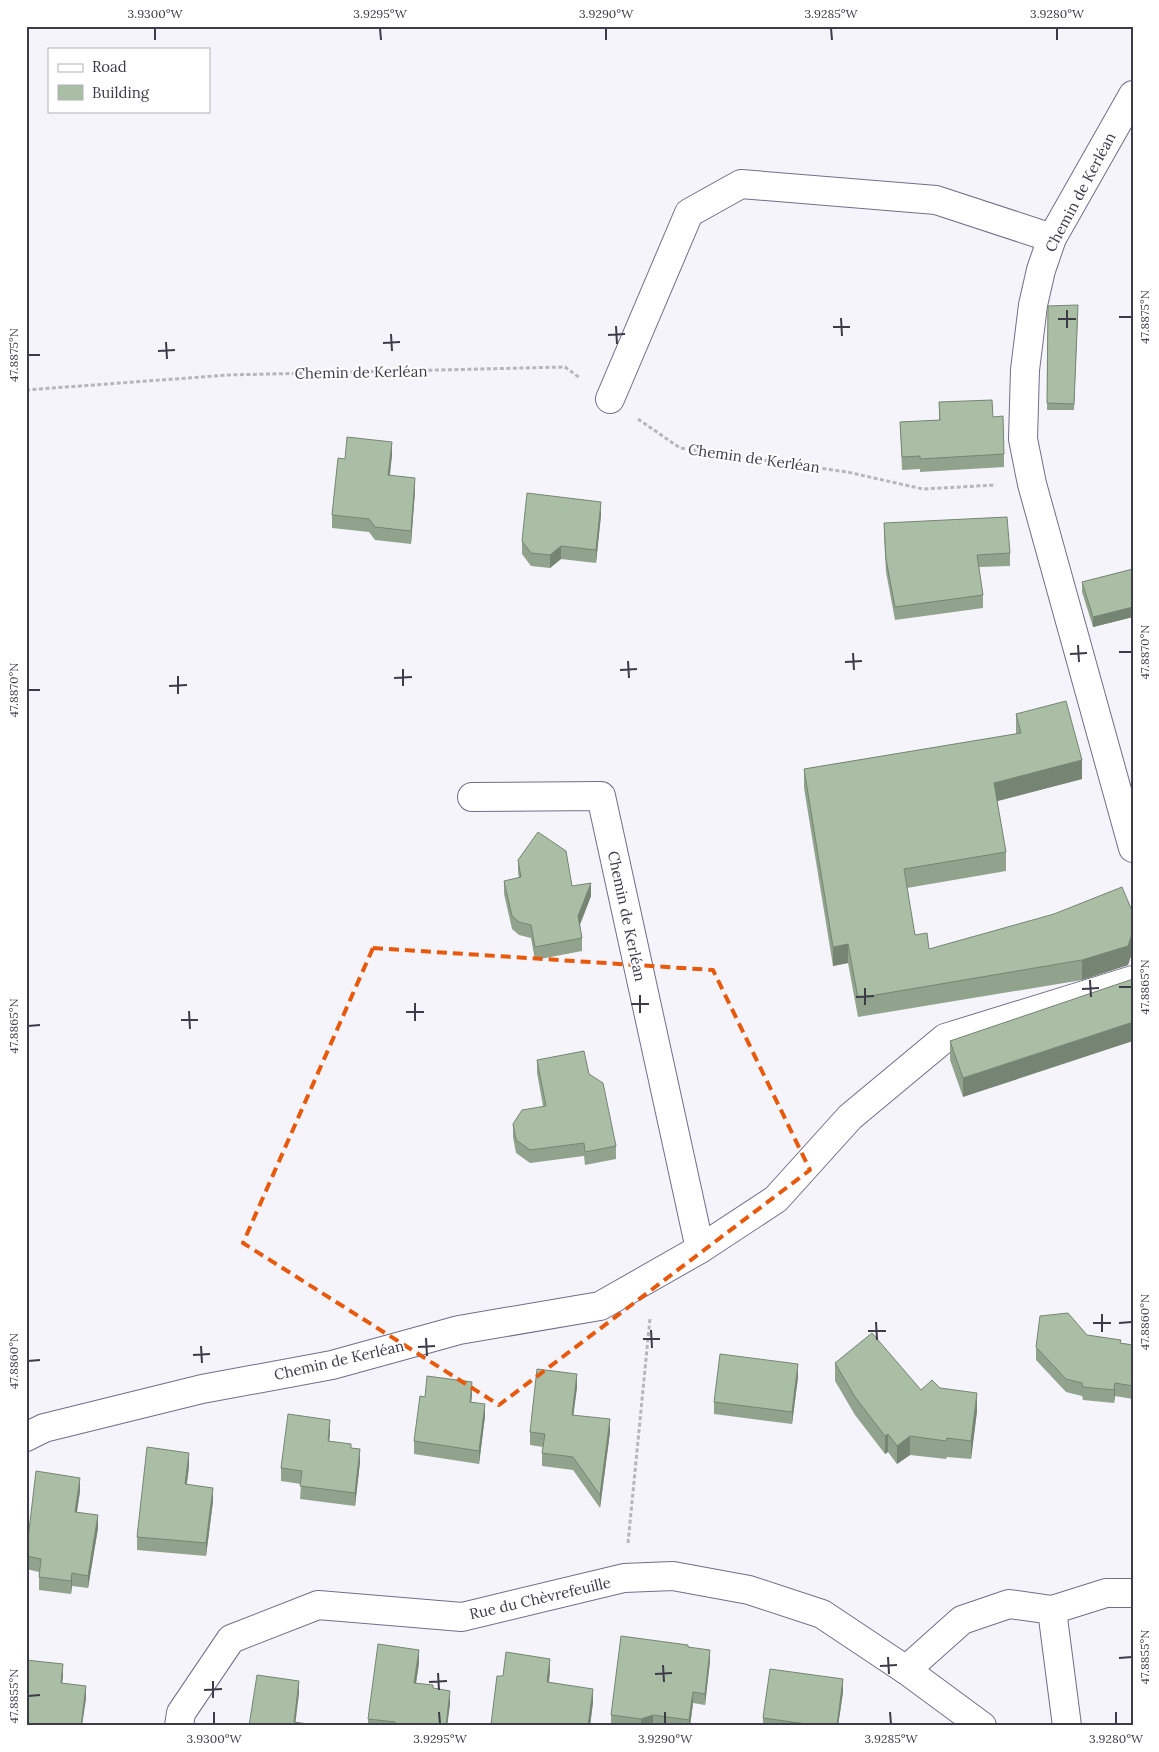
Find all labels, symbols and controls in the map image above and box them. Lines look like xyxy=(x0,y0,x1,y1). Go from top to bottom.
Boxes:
text: 3.9300°W xyxy=(128,6,184,21)
text: 3.9295°W xyxy=(353,6,408,21)
text: 3.9290°W xyxy=(579,6,634,21)
text: 3.9285°W xyxy=(804,6,859,21)
text: 3.9280°W xyxy=(1030,6,1085,21)
legend xyxy=(48,48,210,112)
text: Road xyxy=(92,57,127,76)
text: Building xyxy=(92,83,150,102)
street label: Chemin de Kerléan xyxy=(1040,129,1120,255)
text: 47.8875°N xyxy=(1137,290,1152,344)
text: 47.8875°N xyxy=(6,328,21,382)
street label: Chemin de Kerléan xyxy=(294,361,428,383)
street label: Chemin de Kerléan xyxy=(687,439,821,477)
text: 47.8870°N xyxy=(1137,625,1152,679)
text: 47.8870°N xyxy=(6,663,21,717)
street label: Chemin de Kerléan xyxy=(604,849,650,983)
text: 47.8865°N xyxy=(1137,959,1152,1015)
text: 47.8865°N xyxy=(6,998,21,1054)
text: 47.8860°N xyxy=(1137,1294,1152,1350)
text: 47.8860°N xyxy=(6,1333,21,1389)
street label: Chemin de Kerléan xyxy=(272,1336,406,1384)
street label: Rue du Chèvrefeuille xyxy=(467,1572,613,1624)
text: 47.8855°N xyxy=(1137,1629,1152,1685)
text: 47.8855°N xyxy=(6,1668,21,1724)
text: 3.9300°W xyxy=(187,1731,243,1746)
text: 3.9295°W xyxy=(413,1731,468,1746)
text: 3.9290°W xyxy=(638,1731,693,1746)
text: 3.9285°W xyxy=(864,1731,919,1746)
text: 3.9280°W xyxy=(1089,1731,1144,1746)

